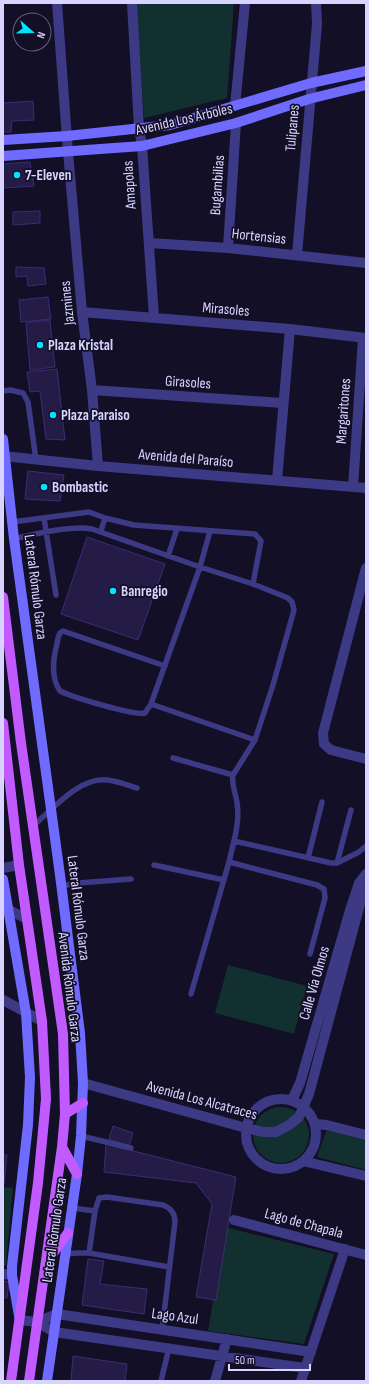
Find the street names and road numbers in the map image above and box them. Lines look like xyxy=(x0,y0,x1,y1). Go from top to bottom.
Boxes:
street label: Avenida Los Árboles xyxy=(133,99,234,140)
street label: Tulipanes xyxy=(281,104,304,152)
street label: Bugambilias xyxy=(206,154,229,216)
street label: Amapolas xyxy=(118,160,141,211)
street label: Hortensias xyxy=(231,224,287,249)
street label: Jazmines xyxy=(56,280,79,327)
street label: Mirasoles xyxy=(202,298,250,321)
street label: Girasoles xyxy=(164,371,212,394)
street label: Margaritones xyxy=(332,378,355,445)
street label: Avenida del Paraíso xyxy=(137,445,234,472)
street label: Lateral Rómulo Garza xyxy=(20,533,51,641)
street label: Lateral Rómulo Garza xyxy=(63,854,94,962)
street label: Avenida Rómulo Garza xyxy=(53,930,86,1043)
street label: Calle Vía Olmos xyxy=(295,944,334,1022)
street label: Avenida Los Alcatraces xyxy=(144,1076,259,1124)
street label: Lateral Rómulo Garza xyxy=(38,1176,71,1284)
street label: Lago de Chapala xyxy=(263,1204,345,1243)
street label: Lago Azul xyxy=(150,1304,199,1329)

